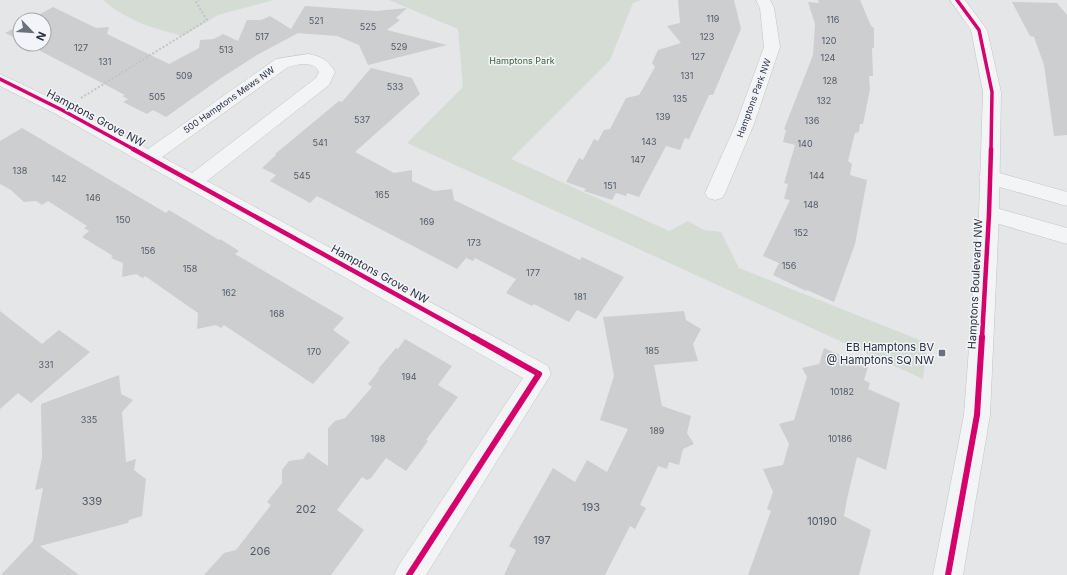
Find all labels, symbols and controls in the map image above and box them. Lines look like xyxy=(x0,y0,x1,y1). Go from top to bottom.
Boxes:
north arrow xyxy=(12,12,52,52)
house number: 119 xyxy=(707,13,720,24)
house number: 116 xyxy=(827,14,840,25)
house number: 521 xyxy=(309,15,323,26)
house number: 525 xyxy=(360,21,376,32)
text: N xyxy=(33,29,49,43)
house number: 517 xyxy=(255,31,269,42)
house number: 123 xyxy=(700,31,715,42)
house number: 120 xyxy=(822,35,837,46)
house number: 529 xyxy=(391,41,408,52)
house number: 127 xyxy=(74,42,88,53)
house number: 513 xyxy=(219,44,234,55)
house number: 127 xyxy=(691,51,705,62)
house number: 124 xyxy=(821,52,836,63)
park label: Hamptons Park xyxy=(489,55,555,66)
house number: 131 xyxy=(99,56,111,67)
street label: Hamptons Park NW xyxy=(734,57,773,139)
street label: 500 Hamptons Mews NW xyxy=(181,64,277,135)
house number: 509 xyxy=(176,70,193,81)
house number: 131 xyxy=(681,70,693,81)
house number: 128 xyxy=(823,75,838,86)
house number: 533 xyxy=(387,81,404,92)
street label: Hamptons Grove NW xyxy=(44,86,148,150)
house number: 505 xyxy=(149,91,165,102)
house number: 135 xyxy=(673,93,687,104)
house number: 132 xyxy=(817,95,831,106)
house number: 139 xyxy=(656,111,671,122)
house number: 537 xyxy=(354,114,370,125)
house number: 136 xyxy=(805,115,820,126)
house number: 143 xyxy=(641,136,657,147)
house number: 541 xyxy=(313,137,327,148)
house number: 140 xyxy=(797,138,813,149)
house number: 147 xyxy=(631,154,645,165)
house number: 138 xyxy=(13,165,28,176)
house number: 545 xyxy=(294,170,310,181)
house number: 144 xyxy=(809,170,825,181)
house number: 142 xyxy=(52,173,66,184)
house number: 151 xyxy=(604,180,616,191)
house number: 165 xyxy=(375,189,389,200)
house number: 146 xyxy=(85,192,101,203)
house number: 148 xyxy=(803,199,819,210)
house number: 150 xyxy=(116,214,131,225)
house number: 169 xyxy=(420,216,435,227)
street label: Hamptons Boulevard NW xyxy=(965,218,985,350)
house number: 152 xyxy=(794,227,808,238)
house number: 173 xyxy=(467,237,482,248)
street label: Hamptons Grove NW xyxy=(329,241,431,307)
house number: 156 xyxy=(141,245,156,256)
house number: 156 xyxy=(782,260,797,271)
house number: 158 xyxy=(183,263,198,274)
house number: 177 xyxy=(526,267,540,278)
house number: 162 xyxy=(222,287,236,298)
house number: 181 xyxy=(574,291,586,302)
house number: 168 xyxy=(270,308,285,319)
place label: EB Hamptons BV @ Hamptons SQ NW xyxy=(826,340,934,367)
house number: 185 xyxy=(645,345,659,356)
house number: 170 xyxy=(307,346,321,357)
marker: EB Hamptons BV @ Hamptons SQ NW xyxy=(937,348,947,358)
house number: 331 xyxy=(39,359,53,370)
house number: 194 xyxy=(401,371,417,382)
house number: 10182 xyxy=(830,386,854,397)
house number: 335 xyxy=(81,414,97,425)
house number: 189 xyxy=(650,425,665,436)
house number: 198 xyxy=(371,433,386,444)
house number: 10186 xyxy=(828,433,852,444)
house number: 339 xyxy=(82,494,102,508)
house number: 193 xyxy=(582,500,600,514)
house number: 202 xyxy=(296,502,316,516)
house number: 10190 xyxy=(807,514,837,528)
house number: 197 xyxy=(533,533,551,547)
house number: 206 xyxy=(250,544,270,558)

